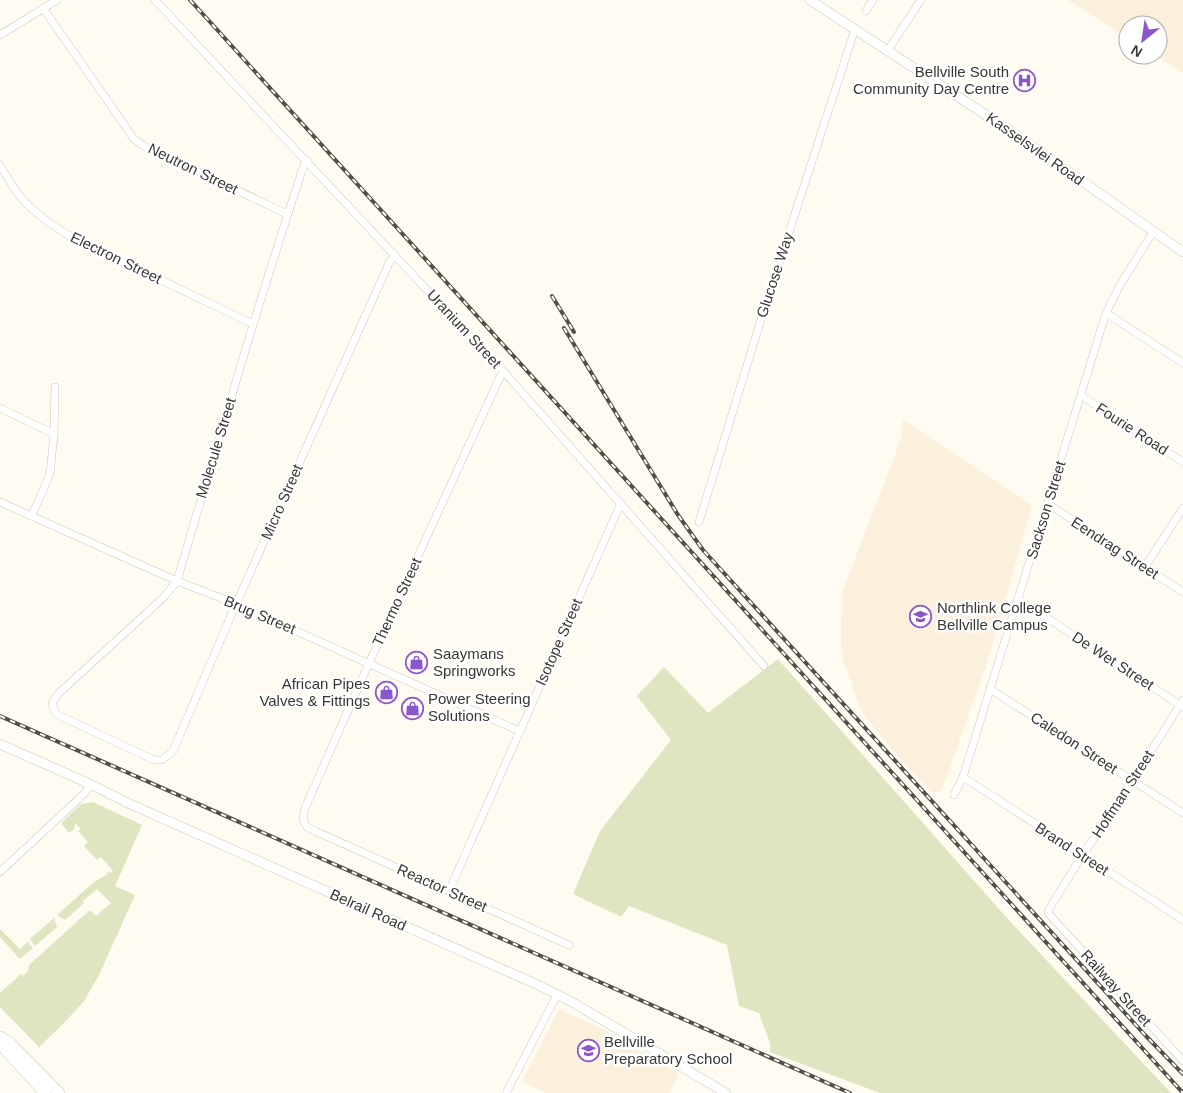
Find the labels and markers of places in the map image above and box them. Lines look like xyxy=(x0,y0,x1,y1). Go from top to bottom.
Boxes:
place label: Bellville South Community Day Centre xyxy=(853,63,1009,97)
hospital icon: Bellville South Community Day Centre xyxy=(1013,69,1037,93)
place label: Northlink College Bellville Campus xyxy=(937,599,1051,633)
school or university icon: Northlink College Bellville Campus xyxy=(909,605,933,629)
place label: Saaymans Springworks xyxy=(433,645,516,679)
shop icon: Saaymans Springworks xyxy=(405,651,429,675)
place label: African Pipes Valves & Fittings xyxy=(259,675,370,709)
shop icon: African Pipes Valves & Fittings xyxy=(374,681,398,705)
place label: Power Steering Solutions xyxy=(428,690,531,724)
shop icon: Power Steering Solutions xyxy=(400,696,424,720)
place label: Bellville Preparatory School xyxy=(604,1033,732,1067)
school or university icon: Bellville Preparatory School xyxy=(576,1039,600,1063)

